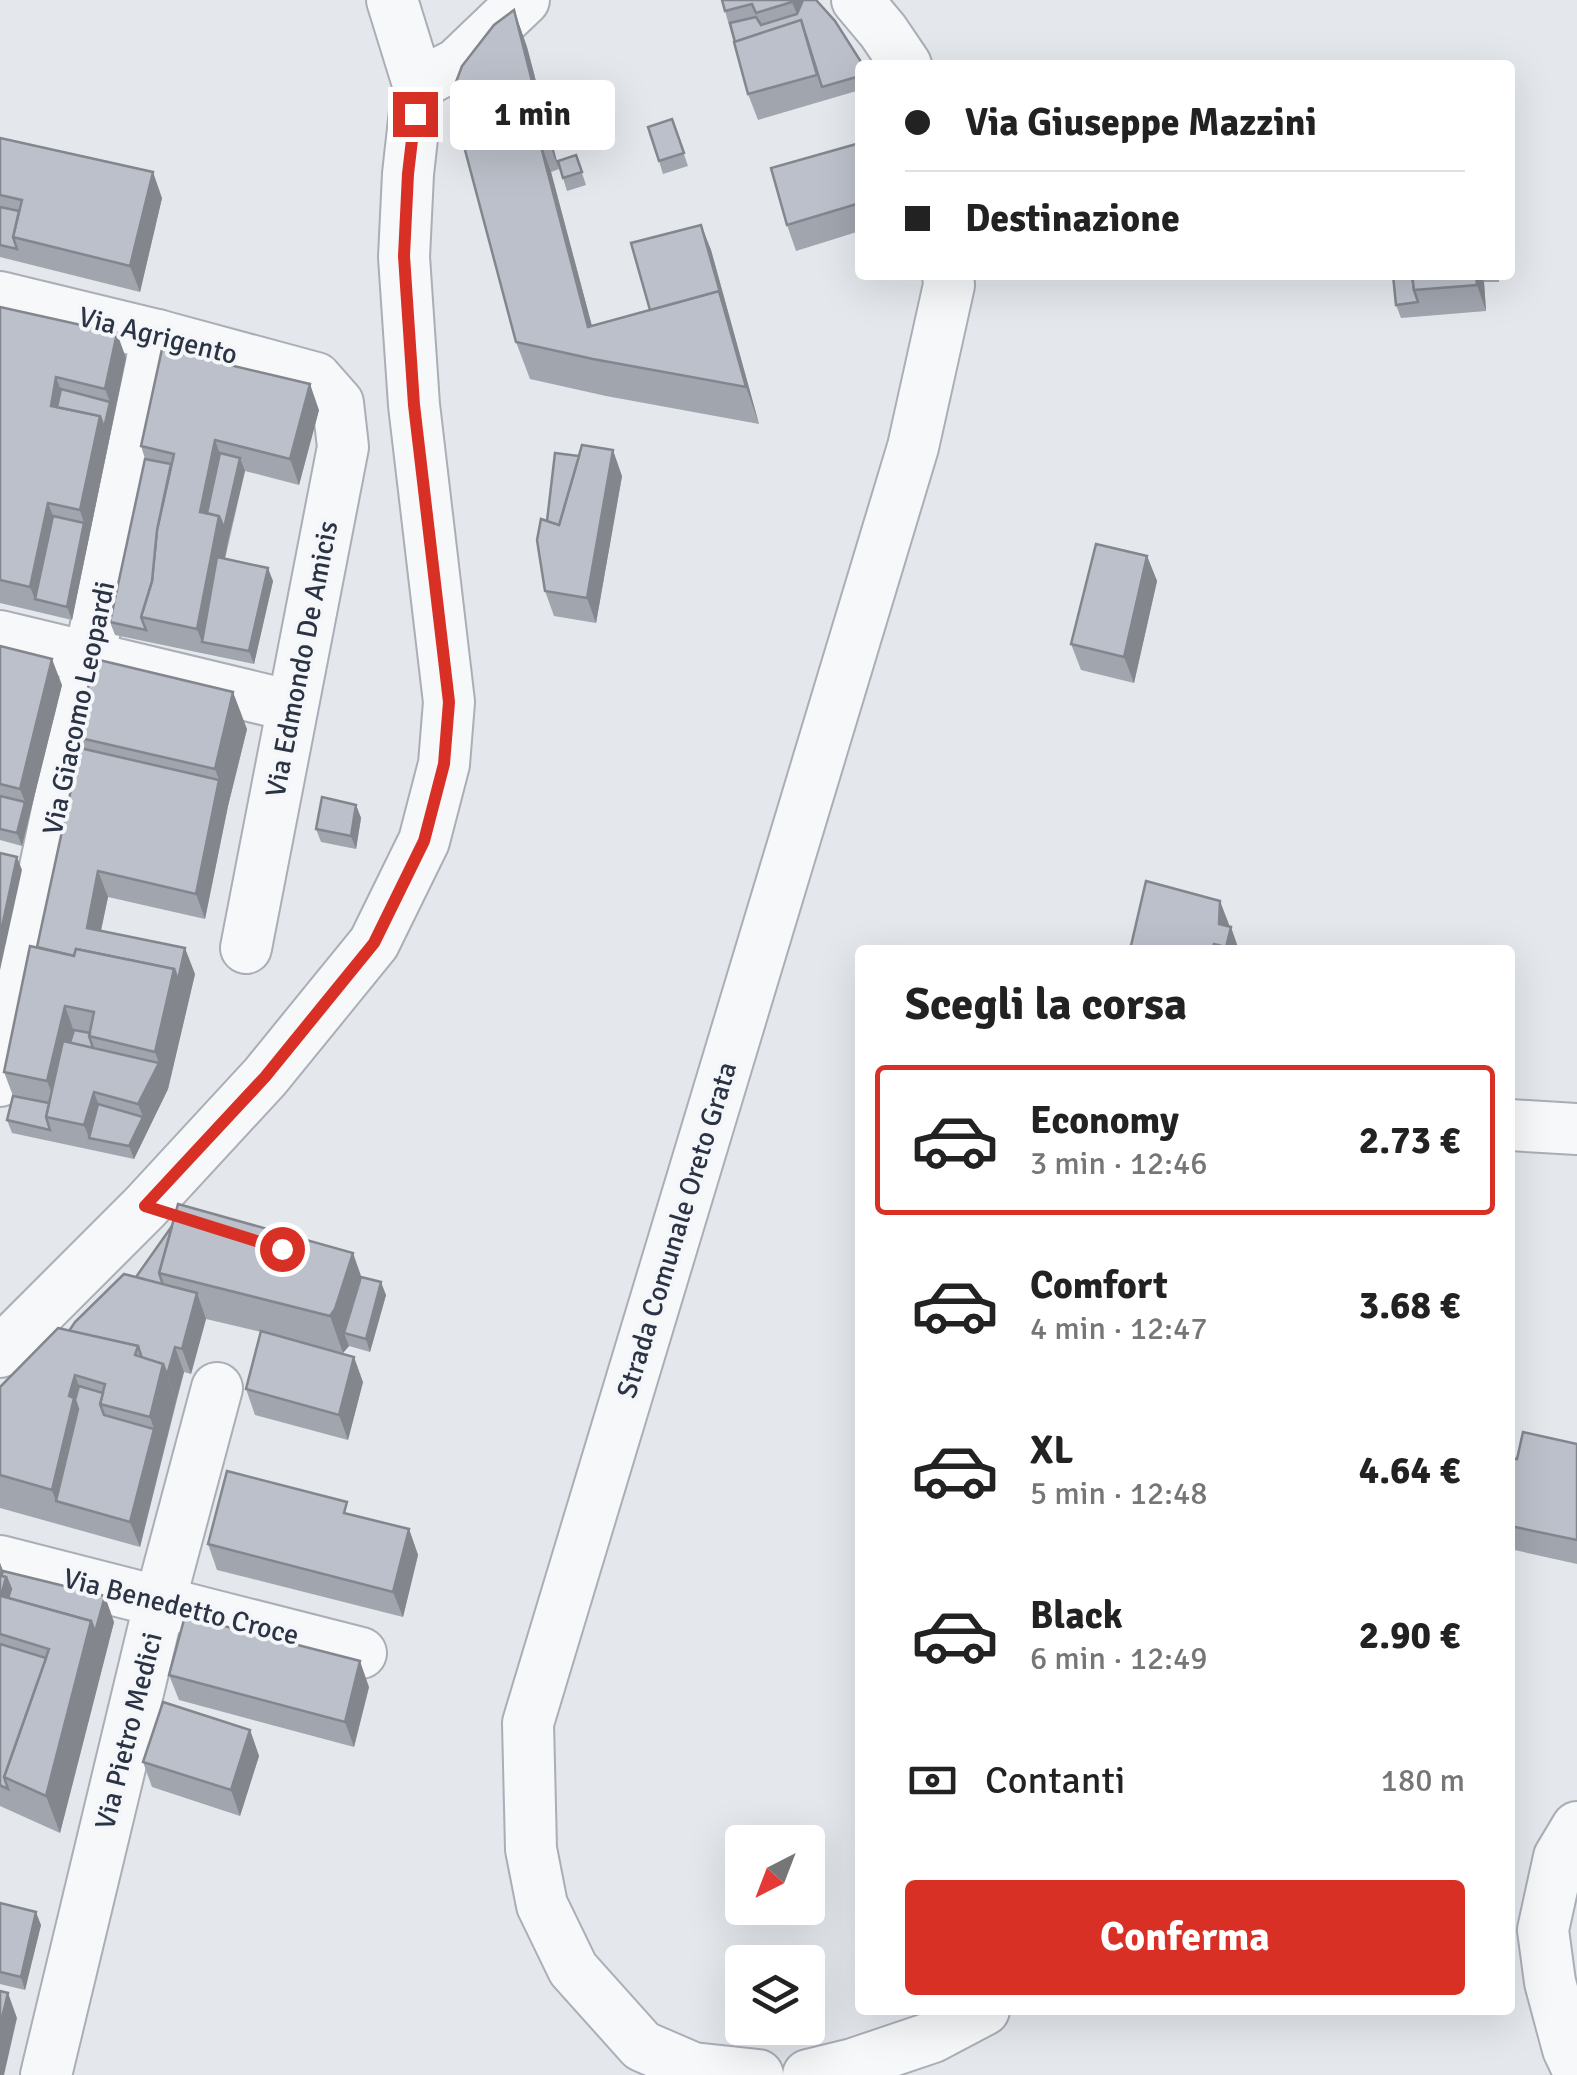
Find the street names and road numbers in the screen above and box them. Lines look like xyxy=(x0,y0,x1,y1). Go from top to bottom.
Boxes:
street label: Via Agrigento xyxy=(75,300,241,372)
street label: Via Edmondo De Amicis xyxy=(259,518,345,800)
street label: Via Giacomo Leopardi xyxy=(36,578,122,838)
street label: Strada Comunale Oreto Grata xyxy=(610,1058,744,1402)
street label: Via Benedetto Croce xyxy=(60,1561,302,1653)
street label: Via Pietro Medici xyxy=(88,1629,170,1833)

